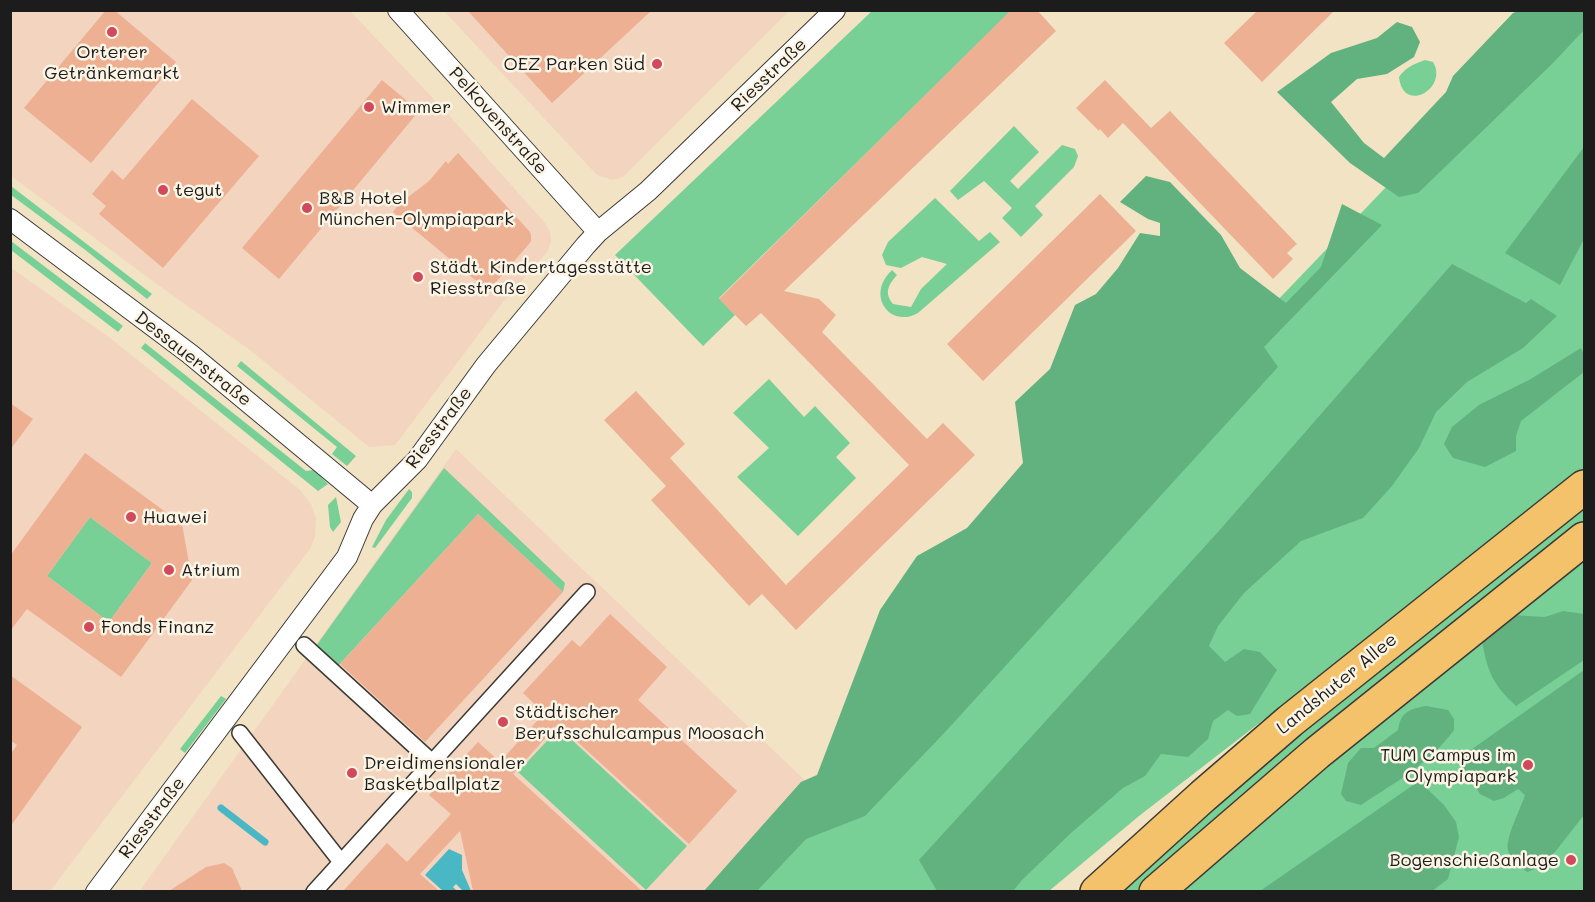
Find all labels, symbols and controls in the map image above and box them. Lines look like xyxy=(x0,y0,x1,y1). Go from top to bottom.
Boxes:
marker: Orterer Getränkemarkt xyxy=(105,25,119,39)
street label: Riesstraße xyxy=(727,34,811,116)
place label: Orterer Getränkemarkt xyxy=(44,41,180,84)
place label: OEZ Parken Süd xyxy=(503,53,645,75)
marker: OEZ Parken Süd xyxy=(650,57,664,71)
street label: Pelkovenstraße xyxy=(444,63,552,179)
place label: Wimmer xyxy=(381,96,451,118)
marker: Wimmer xyxy=(362,100,376,114)
place label: tegut xyxy=(175,179,222,201)
marker: tegut xyxy=(156,183,170,197)
place label: B&B Hotel München-Olympiapark xyxy=(319,187,514,230)
marker: B&B Hotel München-Olympiapark xyxy=(300,201,314,215)
place label: Städt. Kindertagesstätte Riesstraße xyxy=(430,256,652,298)
marker: Städt. Kindertagesstätte Riesstraße xyxy=(411,270,425,284)
street label: Dessauerstraße xyxy=(131,307,255,411)
street label: Riesstraße xyxy=(401,383,477,473)
place label: Huawei xyxy=(143,506,208,528)
marker: Huawei xyxy=(124,510,138,524)
place label: Atrium xyxy=(181,559,240,581)
marker: Atrium xyxy=(162,563,176,577)
place label: Fonds Finanz xyxy=(101,616,214,638)
marker: Fonds Finanz xyxy=(82,620,96,634)
street label: Landshuter Allee xyxy=(1273,629,1401,739)
place label: Städtischer Berufsschulcampus Moosach xyxy=(515,701,764,744)
marker: Städtischer Berufsschulcampus Moosach xyxy=(496,715,510,729)
place label: TUM Campus im Olympiapark xyxy=(1380,744,1516,786)
place label: Dreidimensionaler Basketballplatz xyxy=(364,752,525,795)
marker: TUM Campus im Olympiapark xyxy=(1521,758,1535,772)
marker: Dreidimensionaler Basketballplatz xyxy=(345,766,359,780)
street label: Riesstraße xyxy=(114,773,190,863)
place label: Bogenschießanlage xyxy=(1390,849,1559,871)
marker: Bogenschießanlage xyxy=(1564,853,1578,867)

